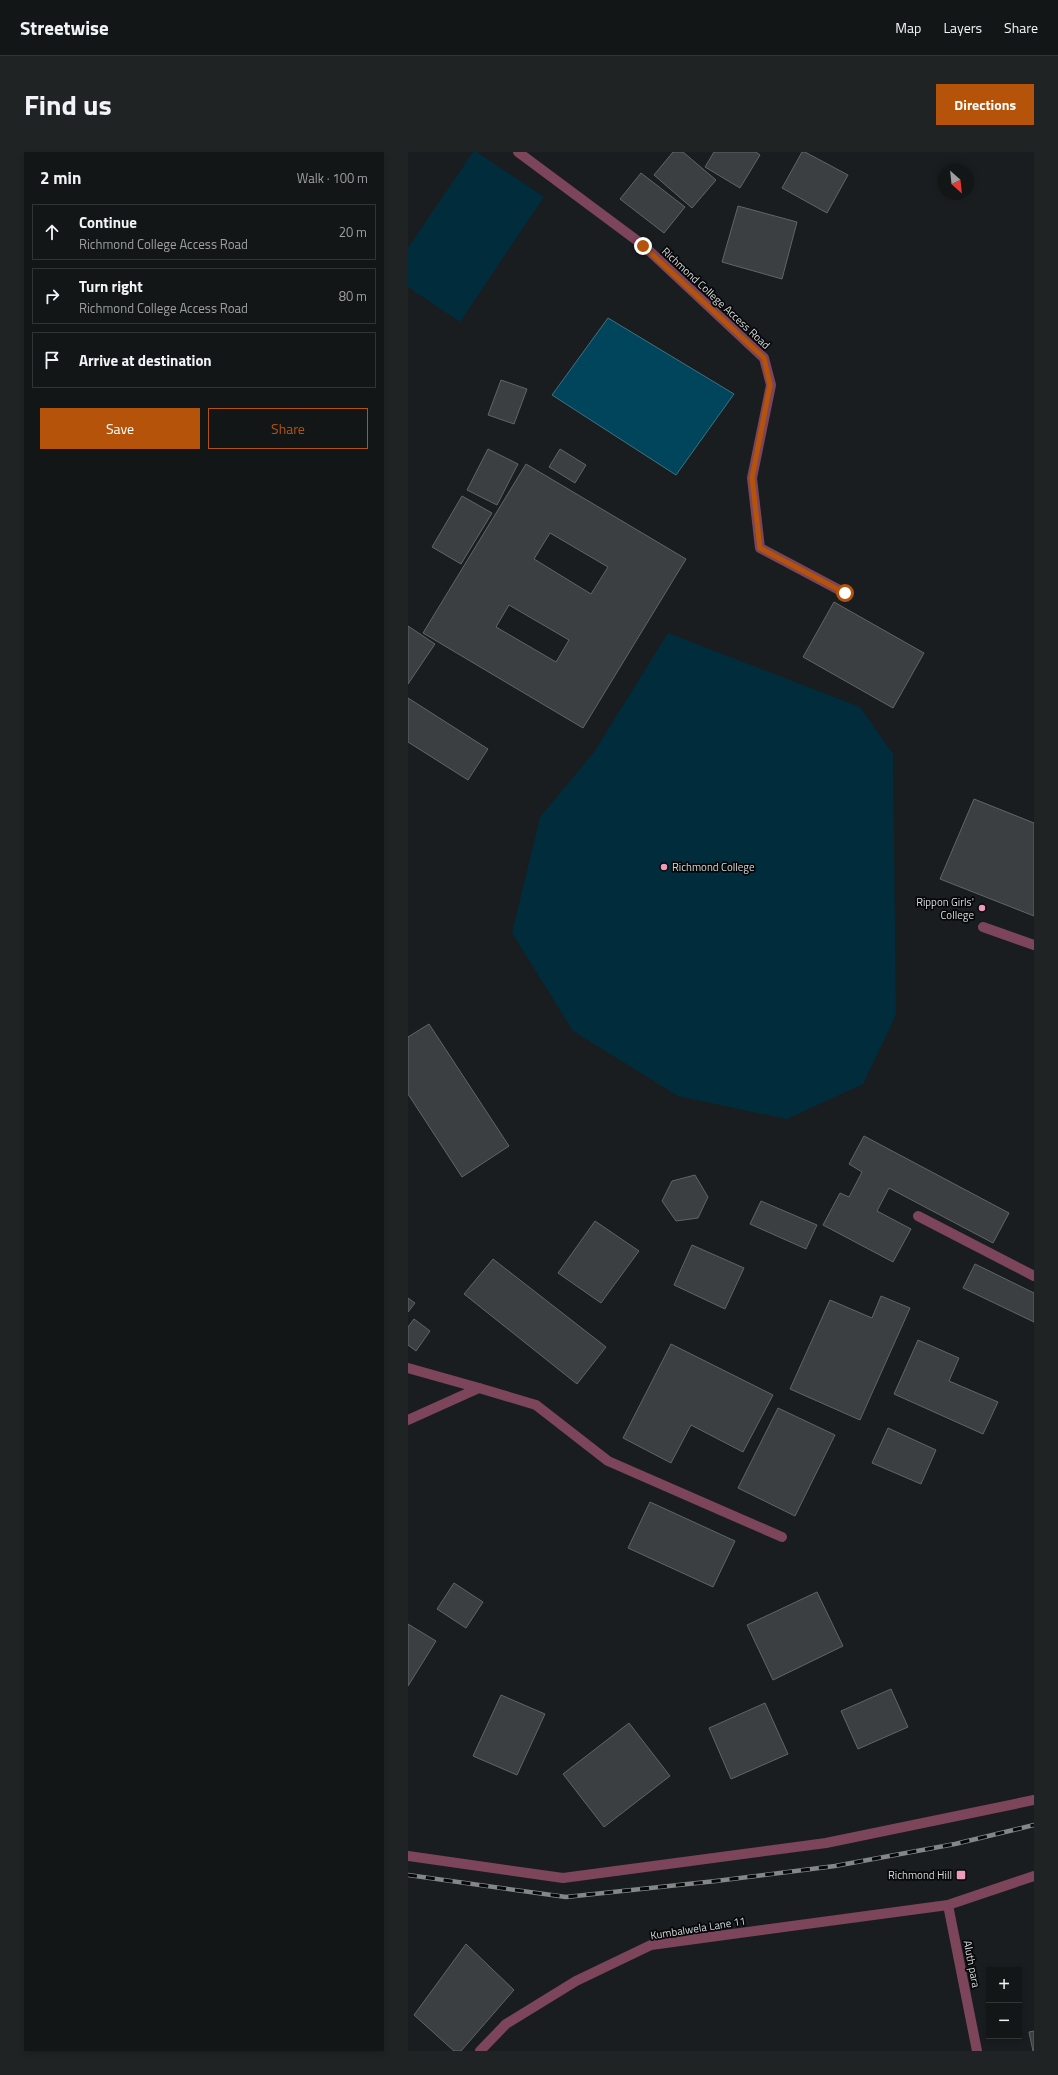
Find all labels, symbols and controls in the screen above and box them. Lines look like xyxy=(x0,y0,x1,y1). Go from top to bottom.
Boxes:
text: Streetwise xyxy=(20,13,109,42)
text: Map xyxy=(895,17,921,38)
text: Layers xyxy=(943,17,982,38)
text: Share xyxy=(1004,17,1038,38)
text: Find us xyxy=(24,83,112,126)
button: Directions xyxy=(936,84,1034,125)
north arrow xyxy=(938,164,974,200)
text: 2 min xyxy=(40,165,81,191)
text: Walk · 100 m xyxy=(297,168,368,188)
text: Continue xyxy=(79,211,137,234)
icon: ahead xyxy=(41,221,63,243)
text: 20 m xyxy=(339,222,367,242)
text: Richmond College Access Road xyxy=(79,234,248,254)
route end xyxy=(634,237,652,255)
street label: Richmond College Access Road xyxy=(658,243,774,353)
text: Turn right xyxy=(79,275,143,298)
icon: right xyxy=(41,285,63,307)
text: 80 m xyxy=(339,286,367,306)
text: Richmond College Access Road xyxy=(79,298,248,318)
icon: arrive xyxy=(41,349,63,371)
text: Arrive at destination xyxy=(79,349,212,372)
button: Save xyxy=(40,408,200,449)
button: Share xyxy=(208,408,368,449)
route start xyxy=(836,584,854,602)
place label: Richmond College xyxy=(672,859,755,875)
marker: Richmond College xyxy=(659,862,669,872)
place label: Rippon Girls' College xyxy=(916,894,974,923)
marker: Rippon Girls' College xyxy=(977,903,987,913)
place label: Richmond Hill xyxy=(888,1867,952,1883)
marker: Richmond Hill xyxy=(955,1869,967,1881)
street label: Kumbalwela Lane 11 xyxy=(649,1913,747,1943)
street label: Aluth para xyxy=(960,1939,985,1989)
map controls xyxy=(986,1967,1022,2039)
button: + xyxy=(986,1967,1022,2003)
button: − xyxy=(986,2003,1022,2039)

